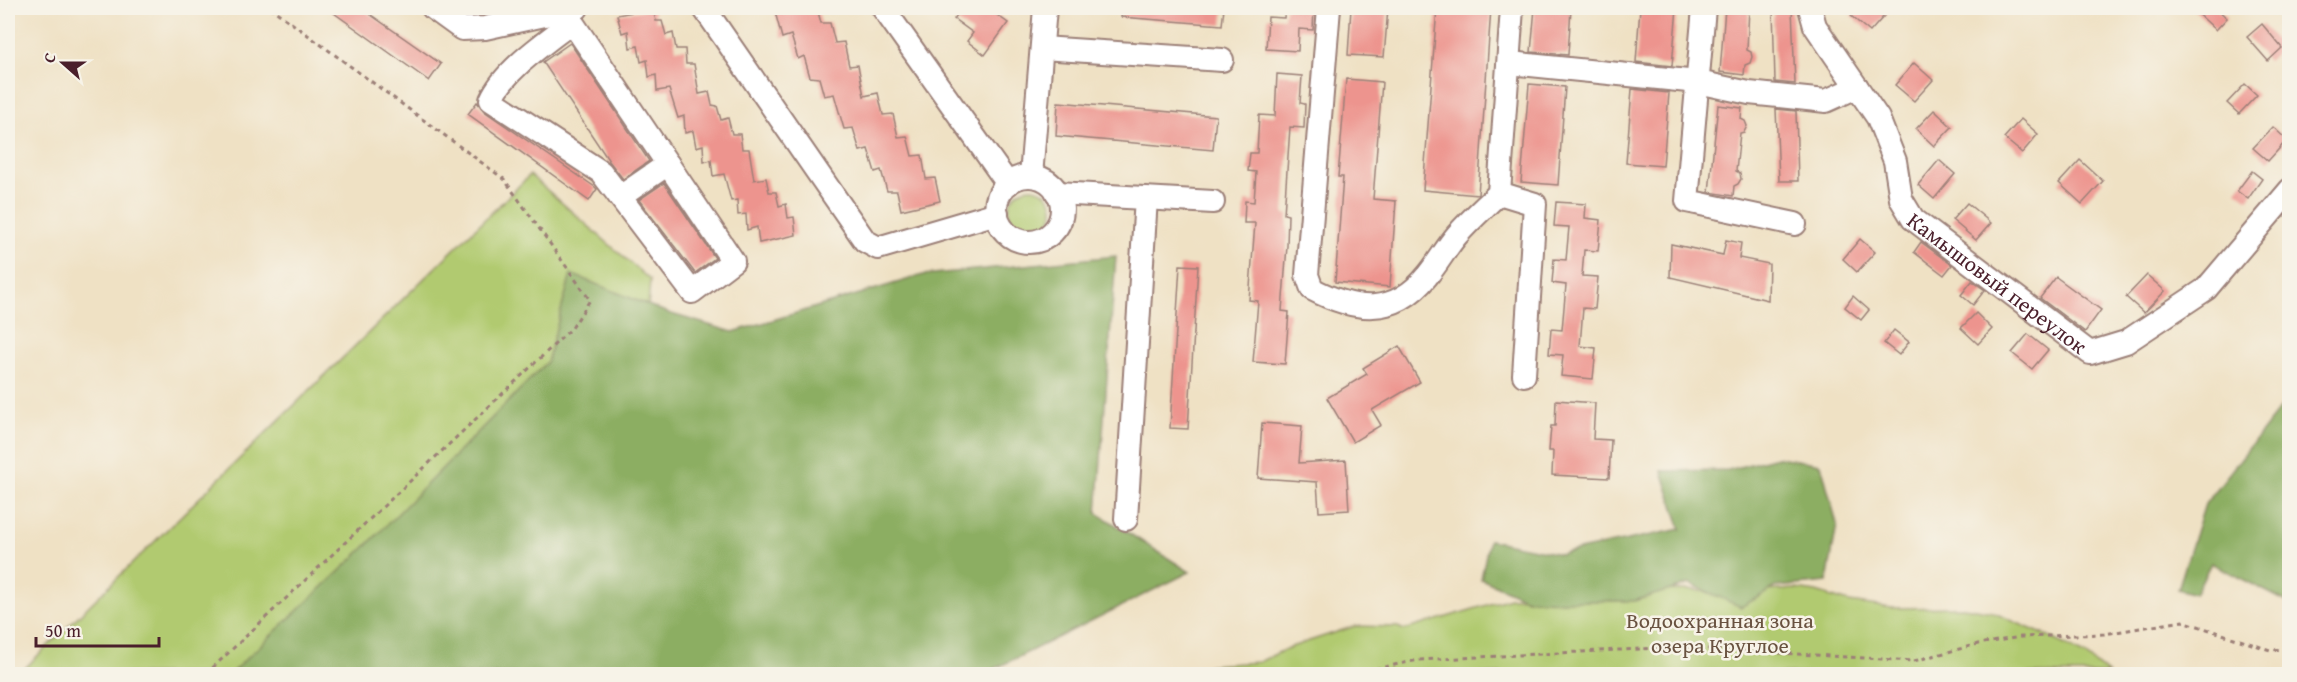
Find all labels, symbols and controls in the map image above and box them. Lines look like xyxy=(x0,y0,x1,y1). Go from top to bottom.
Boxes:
north arrow xyxy=(33,33,93,93)
text: С xyxy=(36,49,62,66)
street label: Камышовый переулок xyxy=(1901,204,2094,362)
park label: Водоохранная зона озера Круглое xyxy=(1626,604,1814,661)
scale bar xyxy=(36,610,159,648)
text: 50 m xyxy=(45,617,81,644)

